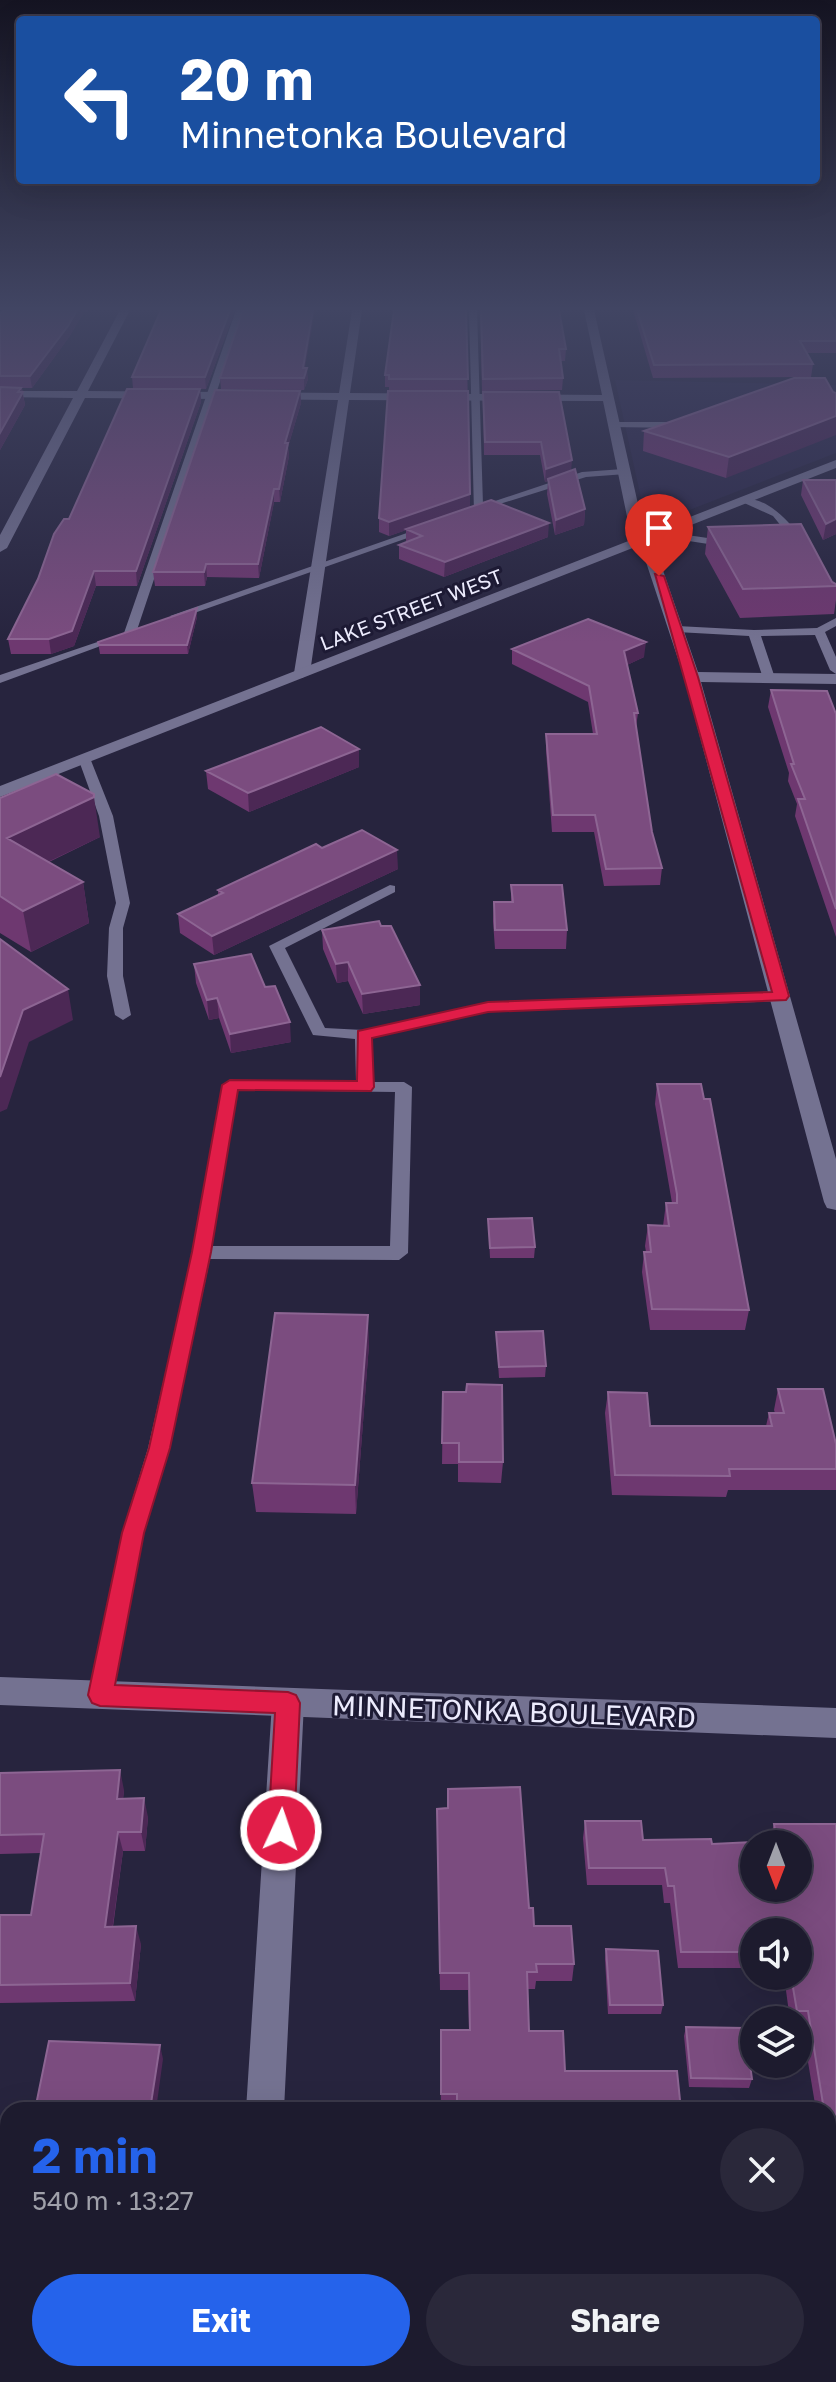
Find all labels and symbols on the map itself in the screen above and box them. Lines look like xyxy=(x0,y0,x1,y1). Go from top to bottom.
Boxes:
pin xyxy=(625,494,693,576)
street label: LAKE STREET WEST xyxy=(316,563,506,655)
street label: MINNETONKA BOULEVARD xyxy=(332,1688,696,1734)
position arrow xyxy=(239,1788,323,1872)
north arrow xyxy=(740,1830,812,1902)

